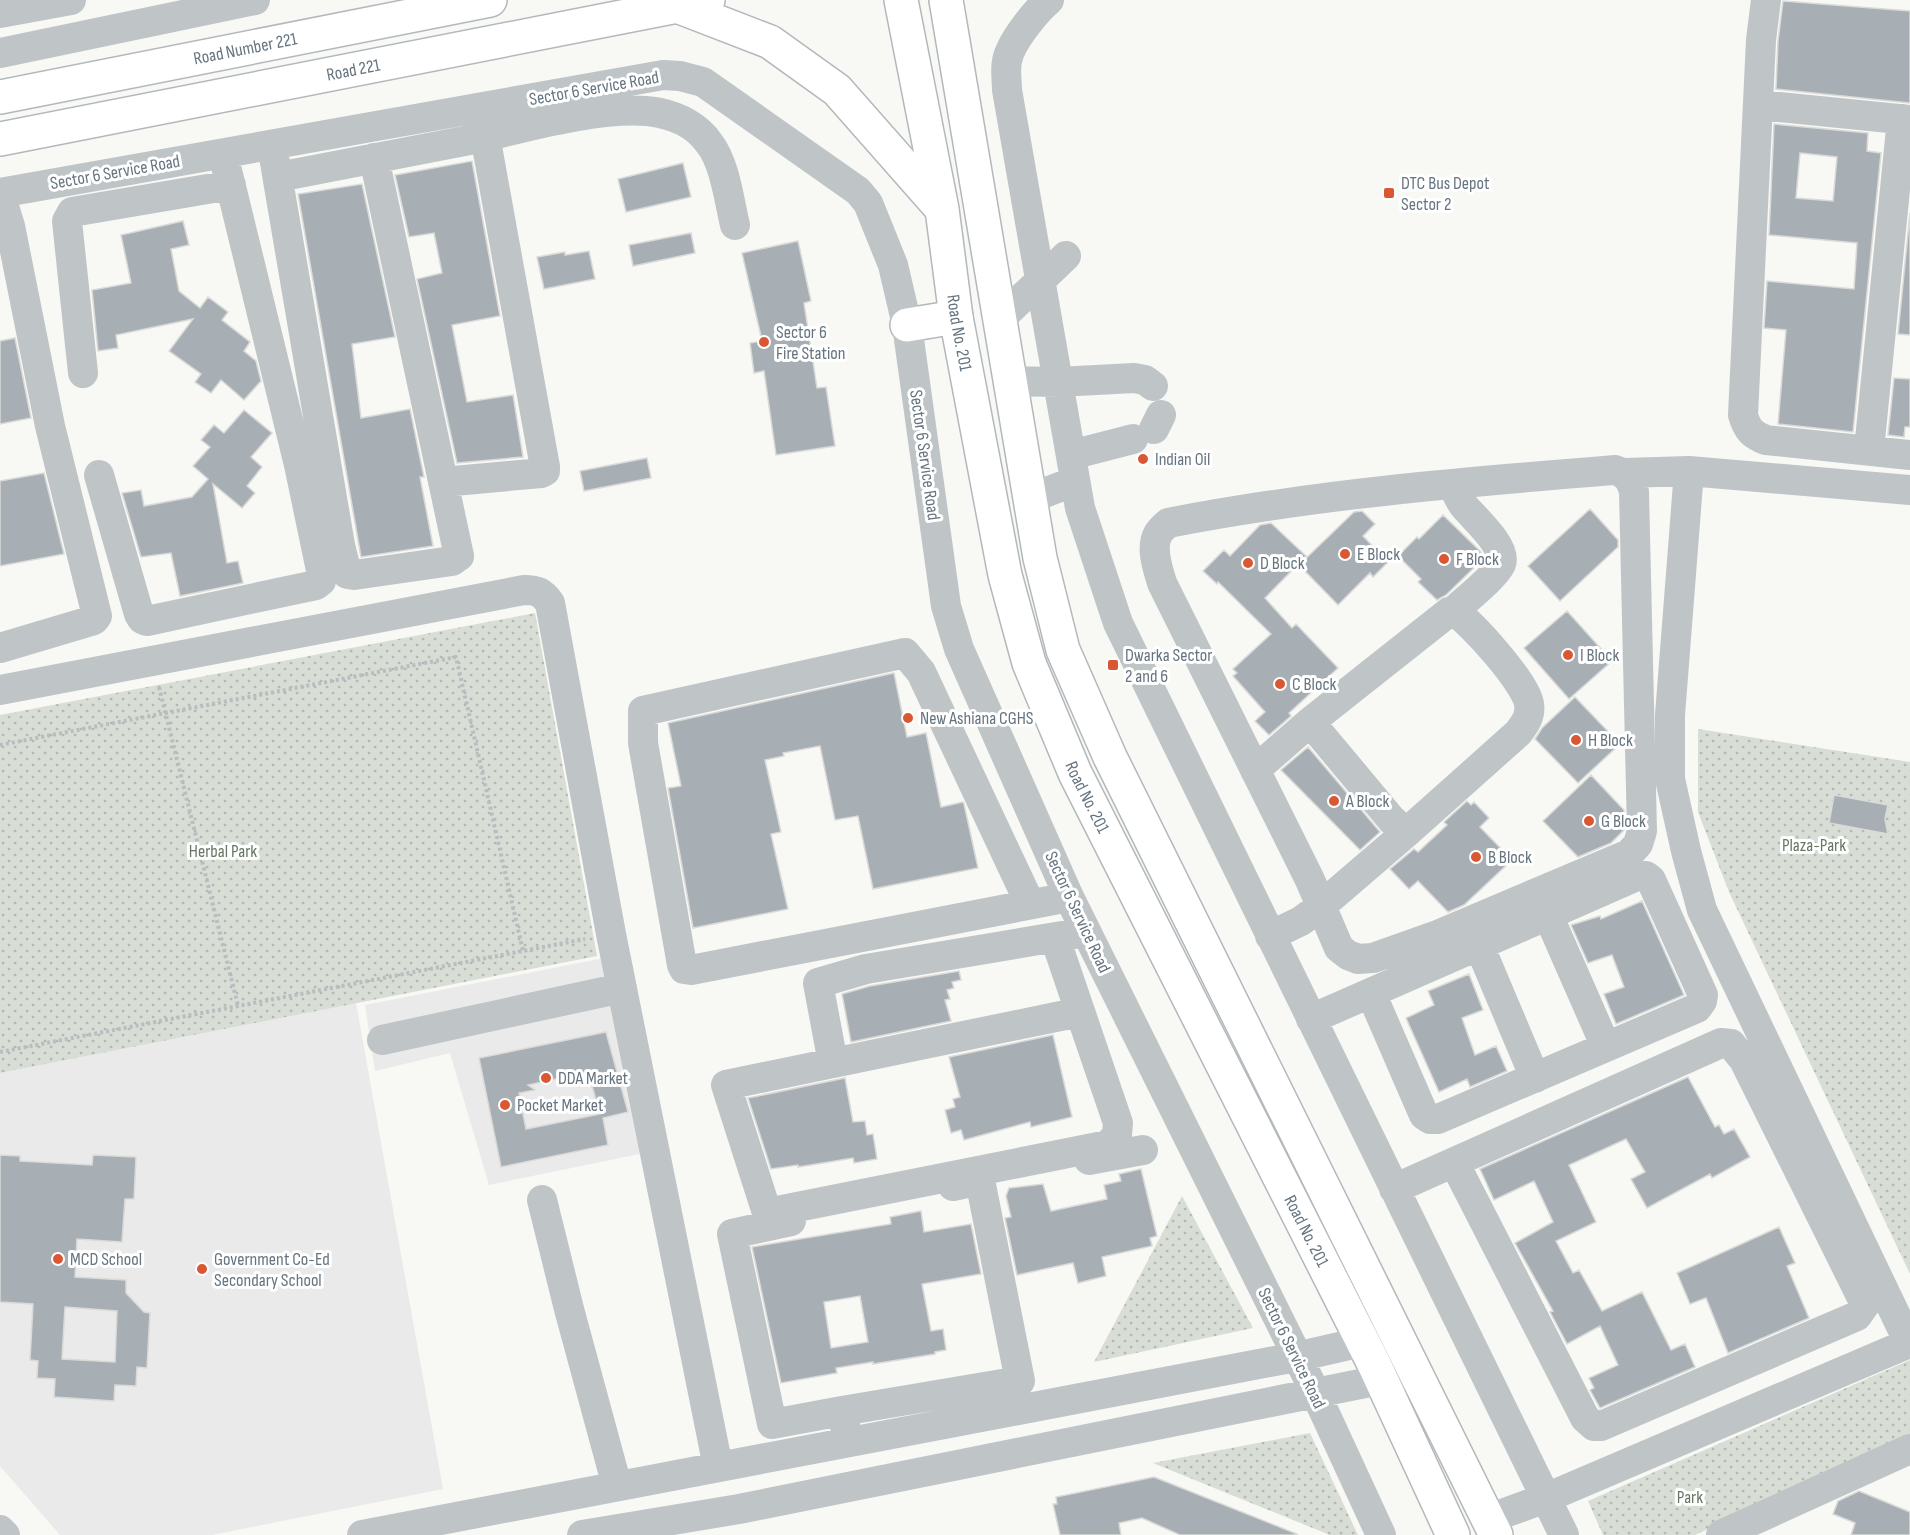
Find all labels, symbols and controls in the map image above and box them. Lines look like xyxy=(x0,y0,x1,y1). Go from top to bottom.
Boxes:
street label: Road Number 221 xyxy=(192,28,300,69)
street label: Road 221 xyxy=(325,54,383,86)
street label: Sector 6 Service Road xyxy=(528,67,661,110)
street label: Sector 6 Service Road xyxy=(49,151,182,194)
place label: DTC Bus Depot Sector 2 xyxy=(1401,173,1490,215)
marker: DTC Bus Depot Sector 2 xyxy=(1382,186,1396,200)
street label: Road No. 201 xyxy=(942,293,976,374)
place label: Sector 6 Fire Station xyxy=(776,322,845,364)
marker: Sector 6 Fire Station xyxy=(757,335,771,349)
street label: Sector 6 Service Road xyxy=(905,389,944,522)
place label: Indian Oil xyxy=(1155,449,1210,470)
marker: Indian Oil xyxy=(1136,452,1150,466)
place label: E Block xyxy=(1357,544,1400,565)
marker: E Block xyxy=(1338,547,1352,561)
place label: F Block xyxy=(1456,549,1499,570)
marker: F Block xyxy=(1437,552,1451,566)
place label: D Block xyxy=(1260,553,1305,574)
marker: D Block xyxy=(1241,556,1255,570)
place label: Dwarka Sector 2 and 6 xyxy=(1125,645,1213,687)
place label: I Block xyxy=(1580,645,1620,666)
marker: I Block xyxy=(1561,648,1575,662)
marker: Dwarka Sector 2 and 6 xyxy=(1106,658,1120,672)
place label: C Block xyxy=(1292,674,1337,695)
marker: C Block xyxy=(1273,677,1287,691)
place label: New Ashiana CGHS xyxy=(920,708,1034,729)
marker: New Ashiana CGHS xyxy=(901,711,915,725)
place label: H Block xyxy=(1588,730,1633,751)
marker: H Block xyxy=(1569,733,1583,747)
street label: Road No. 201 xyxy=(1060,758,1114,837)
place label: A Block xyxy=(1345,791,1390,812)
marker: A Block xyxy=(1327,794,1341,808)
place label: G Block xyxy=(1601,811,1646,832)
marker: G Block xyxy=(1582,814,1596,828)
park label: Plaza-Park xyxy=(1782,835,1846,856)
park label: Herbal Park xyxy=(189,841,257,862)
place label: B Block xyxy=(1488,847,1532,868)
street label: Sector 6 Service Road xyxy=(1040,848,1115,976)
marker: B Block xyxy=(1469,850,1483,864)
place label: DDA Market xyxy=(558,1068,629,1089)
marker: DDA Market xyxy=(539,1071,553,1085)
place label: Pocket Market xyxy=(517,1095,604,1116)
marker: Pocket Market xyxy=(498,1098,512,1112)
street label: Road No. 201 xyxy=(1279,1192,1333,1271)
place label: MCD School xyxy=(70,1249,142,1270)
place label: Government Co-Ed Secondary School xyxy=(214,1249,330,1291)
marker: MCD School xyxy=(51,1252,65,1266)
marker: Government Co-Ed Secondary School xyxy=(195,1262,209,1276)
street label: Sector 6 Service Road xyxy=(1253,1285,1330,1412)
park label: Park xyxy=(1677,1487,1703,1508)

